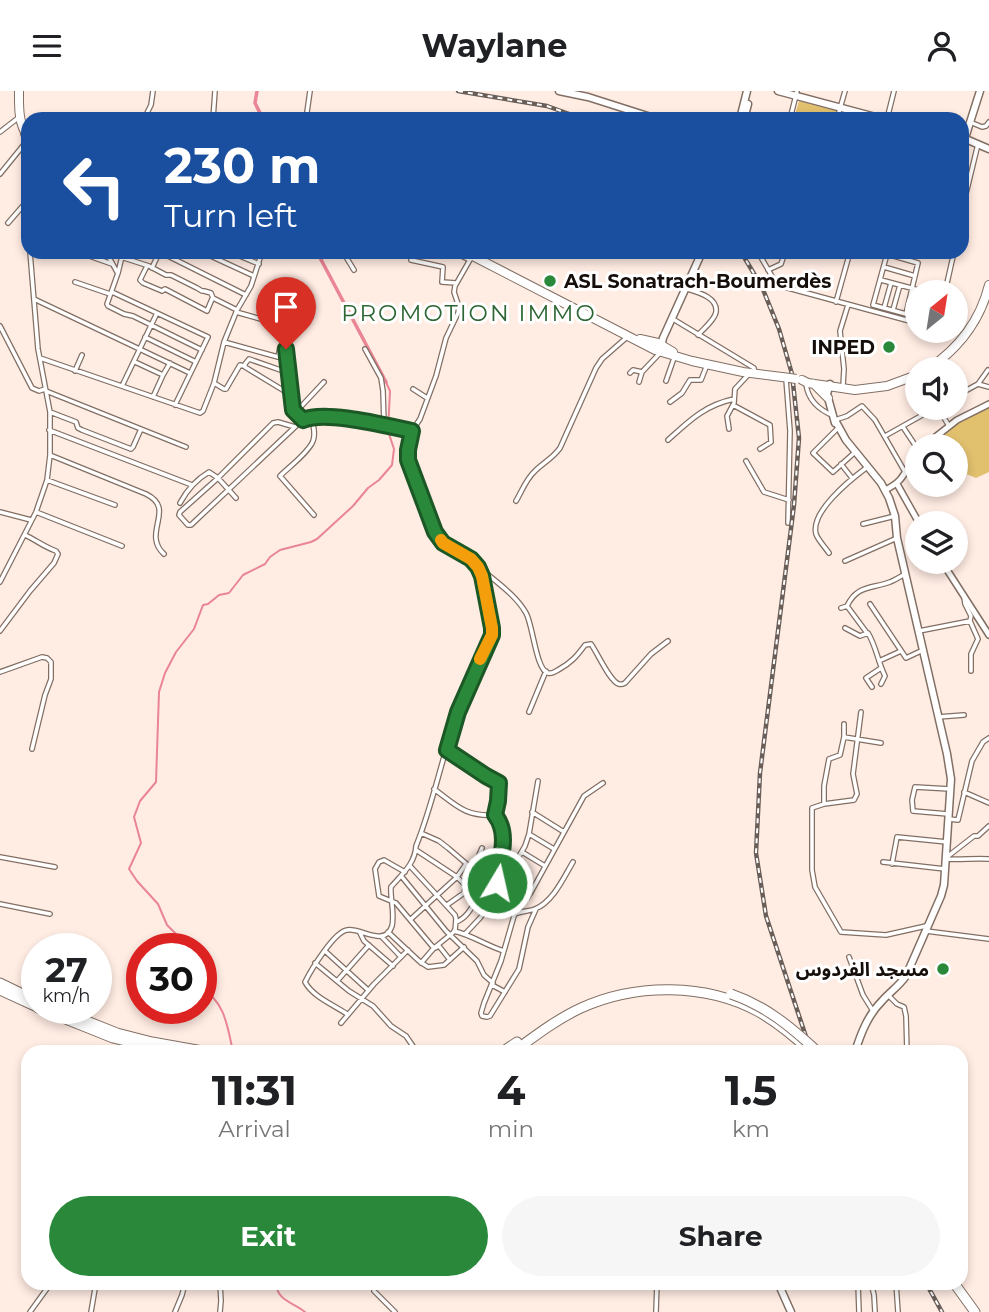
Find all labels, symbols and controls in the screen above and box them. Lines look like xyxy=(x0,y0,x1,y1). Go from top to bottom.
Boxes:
text: Waylane xyxy=(422,26,567,65)
icon: menu xyxy=(28,27,66,65)
icon: person xyxy=(923,27,961,65)
text: 230 m xyxy=(164,136,320,195)
icon: left xyxy=(49,140,140,231)
text: Turn left xyxy=(164,196,298,235)
place label: ASL Sonatrach-Boumerdès xyxy=(563,270,831,293)
marker: ASL Sonatrach-Boumerdès xyxy=(542,273,558,289)
pin xyxy=(256,277,316,349)
north arrow xyxy=(905,280,968,343)
map controls xyxy=(905,280,968,574)
icon: arrive xyxy=(267,288,305,326)
district label: PROMOTION IMMO xyxy=(341,299,597,327)
place label: INPED xyxy=(811,336,875,359)
marker: INPED xyxy=(881,339,897,355)
button: sound xyxy=(905,357,968,420)
button: search xyxy=(905,434,968,497)
button: layers xyxy=(905,511,968,574)
position arrow xyxy=(460,846,534,920)
speed limit sign: 30 xyxy=(126,933,217,1024)
text: 27 xyxy=(45,948,88,991)
place label: مسجد الفردوس xyxy=(796,958,929,981)
marker: مسجد الفردوس xyxy=(935,961,951,977)
text: km/h xyxy=(42,985,91,1007)
text: 11:31 xyxy=(212,1064,297,1116)
text: 4 xyxy=(496,1064,525,1116)
text: 1.5 xyxy=(725,1064,777,1116)
text: Arrival xyxy=(218,1115,291,1143)
text: min xyxy=(488,1115,534,1143)
text: km xyxy=(732,1115,770,1143)
button: Exit xyxy=(49,1196,488,1276)
button: Share xyxy=(502,1196,940,1276)

